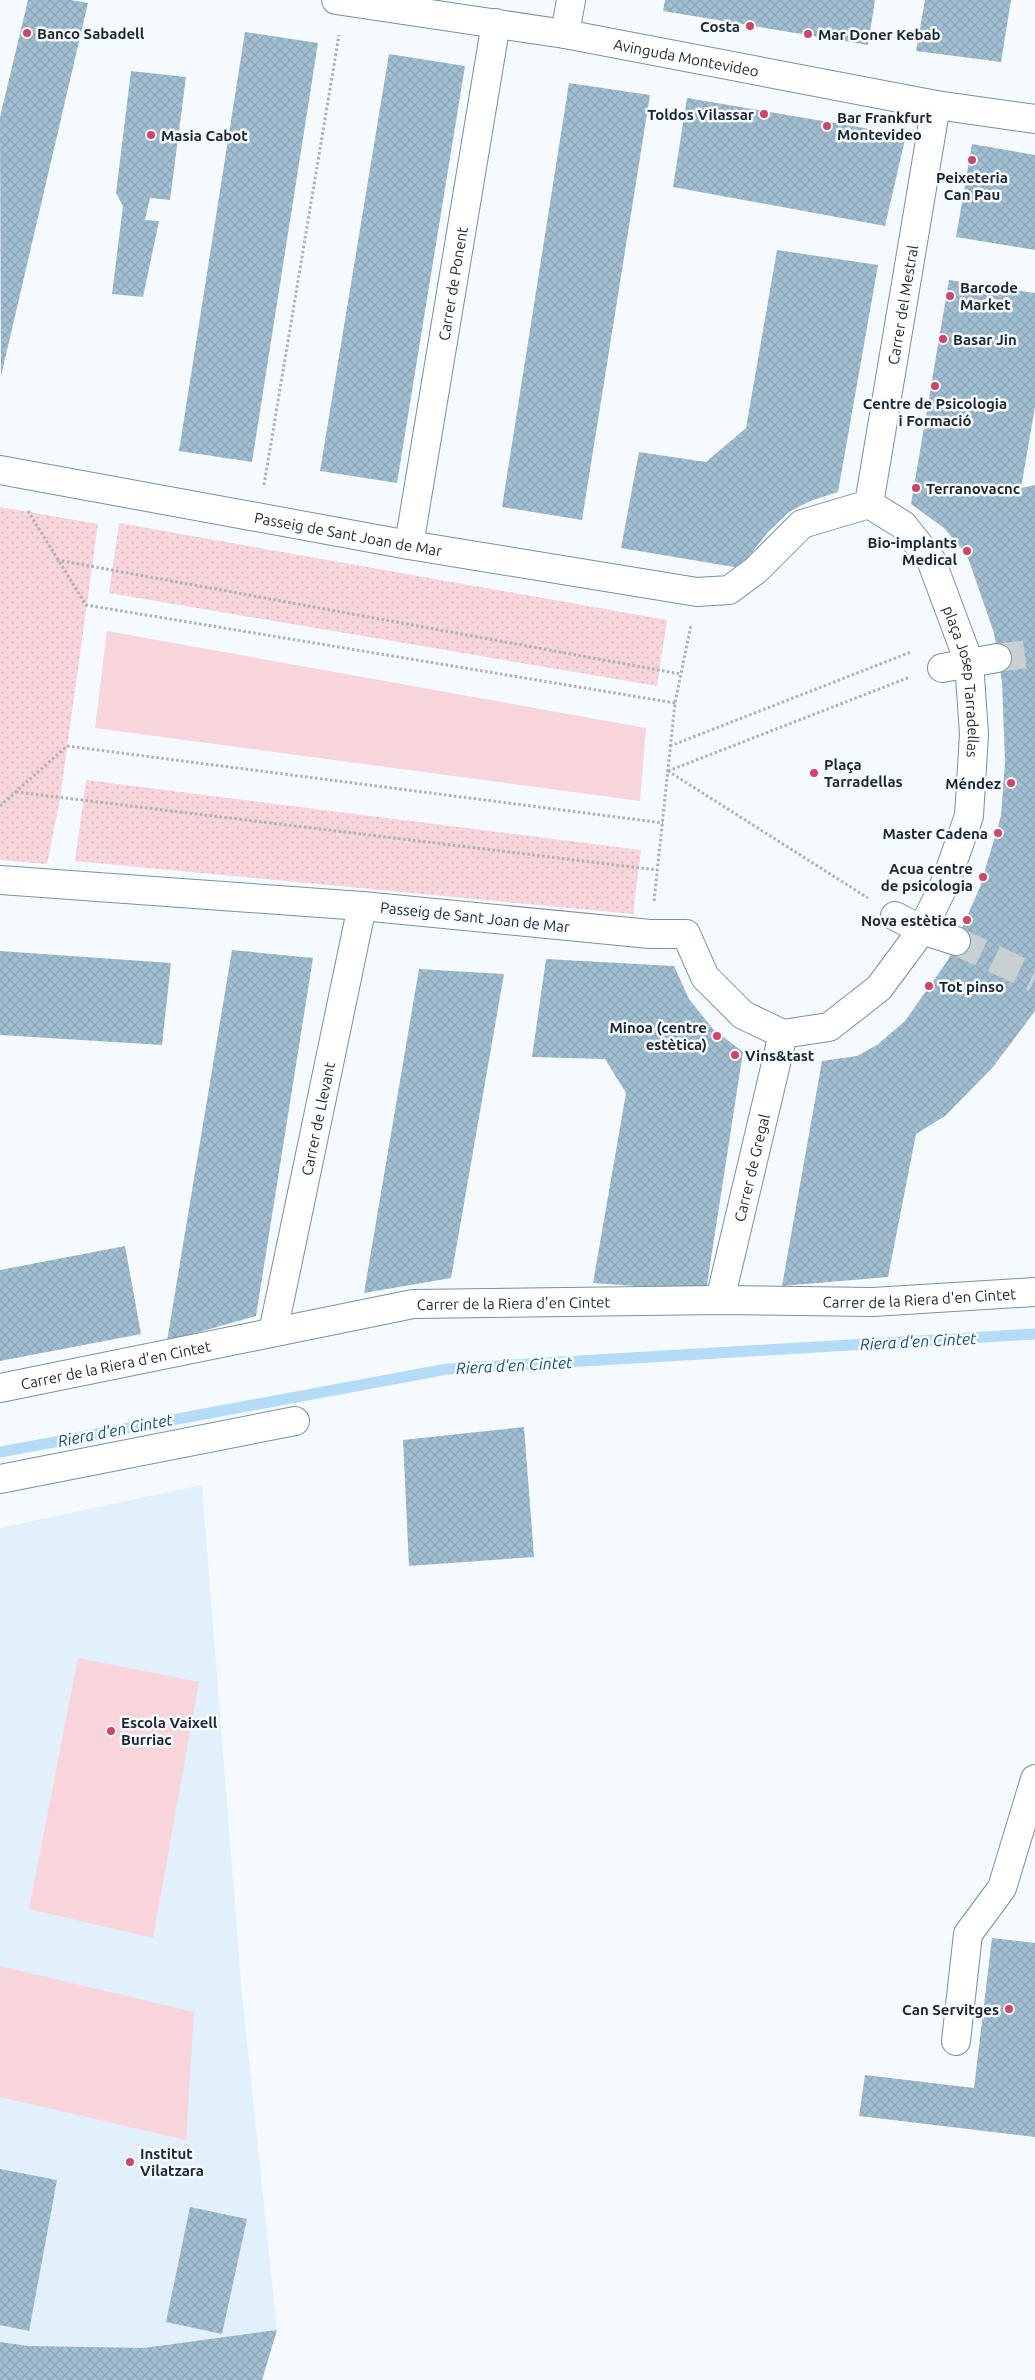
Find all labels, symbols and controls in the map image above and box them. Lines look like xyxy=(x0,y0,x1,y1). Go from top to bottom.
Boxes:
place label: Costa xyxy=(700,18,740,35)
marker: Costa xyxy=(744,20,756,32)
place label: Banco Sabadell xyxy=(37,25,145,42)
place label: Mar Doner Kebab xyxy=(818,26,941,43)
marker: Banco Sabadell xyxy=(21,27,33,39)
marker: Mar Doner Kebab xyxy=(802,28,814,40)
street label: Avinguda Montevideo xyxy=(612,35,760,79)
place label: Toldos Vilassar xyxy=(647,106,755,123)
marker: Toldos Vilassar xyxy=(758,108,770,120)
place label: Bar Frankfurt Montevideo xyxy=(837,109,932,143)
marker: Bar Frankfurt Montevideo xyxy=(821,120,833,132)
place label: Masia Cabot xyxy=(161,127,248,144)
marker: Masia Cabot xyxy=(145,129,157,141)
marker: Peixeteria Can Pau xyxy=(966,154,978,166)
place label: Peixeteria Can Pau xyxy=(936,169,1008,203)
street label: Carrer de Ponent xyxy=(435,225,470,342)
street label: Carrer del Mestral xyxy=(884,244,921,366)
place label: Barcode Market xyxy=(960,279,1018,313)
marker: Barcode Market xyxy=(944,290,956,302)
place label: Basar Jin xyxy=(953,331,1017,348)
marker: Basar Jin xyxy=(937,333,949,345)
marker: Centre de Psicologia i Formació xyxy=(929,380,941,392)
place label: Centre de Psicologia i Formació xyxy=(863,395,1007,429)
place label: Terranovacnc xyxy=(926,480,1020,497)
marker: Terranovacnc xyxy=(910,482,922,494)
street label: Passeig de Sant Joan de Mar xyxy=(253,508,444,559)
place label: Bio-implants Medical xyxy=(868,534,957,568)
marker: Bio-implants Medical xyxy=(961,545,973,557)
street label: plaça Josep Tarradellas xyxy=(940,603,983,758)
place label: Plaça Tarradellas xyxy=(824,756,903,790)
marker: Plaça Tarradellas xyxy=(808,767,820,779)
place label: Méndez xyxy=(945,775,1001,792)
marker: Méndez xyxy=(1005,777,1017,789)
place label: Master Cadena xyxy=(882,825,988,842)
marker: Master Cadena xyxy=(992,827,1004,839)
place label: Acua centre de psicologia xyxy=(881,860,973,894)
marker: Acua centre de psicologia xyxy=(977,871,989,883)
street label: Passeig de Sant Joan de Mar xyxy=(379,899,571,935)
place label: Nova estètica xyxy=(861,912,957,929)
marker: Nova estètica xyxy=(961,914,973,926)
place label: Tot pinso xyxy=(939,978,1004,995)
marker: Tot pinso xyxy=(923,980,935,992)
place label: Minoa (centre estètica) xyxy=(609,1019,707,1053)
marker: Minoa (centre estètica) xyxy=(711,1030,723,1042)
place label: Vins&tast xyxy=(745,1047,815,1064)
marker: Vins&tast xyxy=(729,1049,741,1061)
street label: Carrer de Llevant xyxy=(297,1060,338,1177)
street label: Carrer de Gregal xyxy=(730,1112,772,1223)
street label: Carrer de la Riera d'en Cintet xyxy=(823,1285,1017,1311)
street label: Carrer de la Riera d'en Cintet xyxy=(417,1293,611,1312)
water label: Riera d'en Cintet xyxy=(859,1329,977,1353)
street label: Carrer de la Riera d'en Cintet xyxy=(19,1337,212,1392)
water label: Riera d'en Cintet xyxy=(455,1353,573,1377)
water label: Riera d'en Cintet xyxy=(56,1410,175,1450)
place label: Escola Vaixell Burriac xyxy=(121,1714,218,1748)
marker: Escola Vaixell Burriac xyxy=(105,1725,117,1737)
place label: Can Servitges xyxy=(902,2001,999,2018)
marker: Can Servitges xyxy=(1003,2003,1015,2015)
place label: Institut Vilatzara xyxy=(140,2145,204,2179)
marker: Institut Vilatzara xyxy=(124,2156,136,2168)

